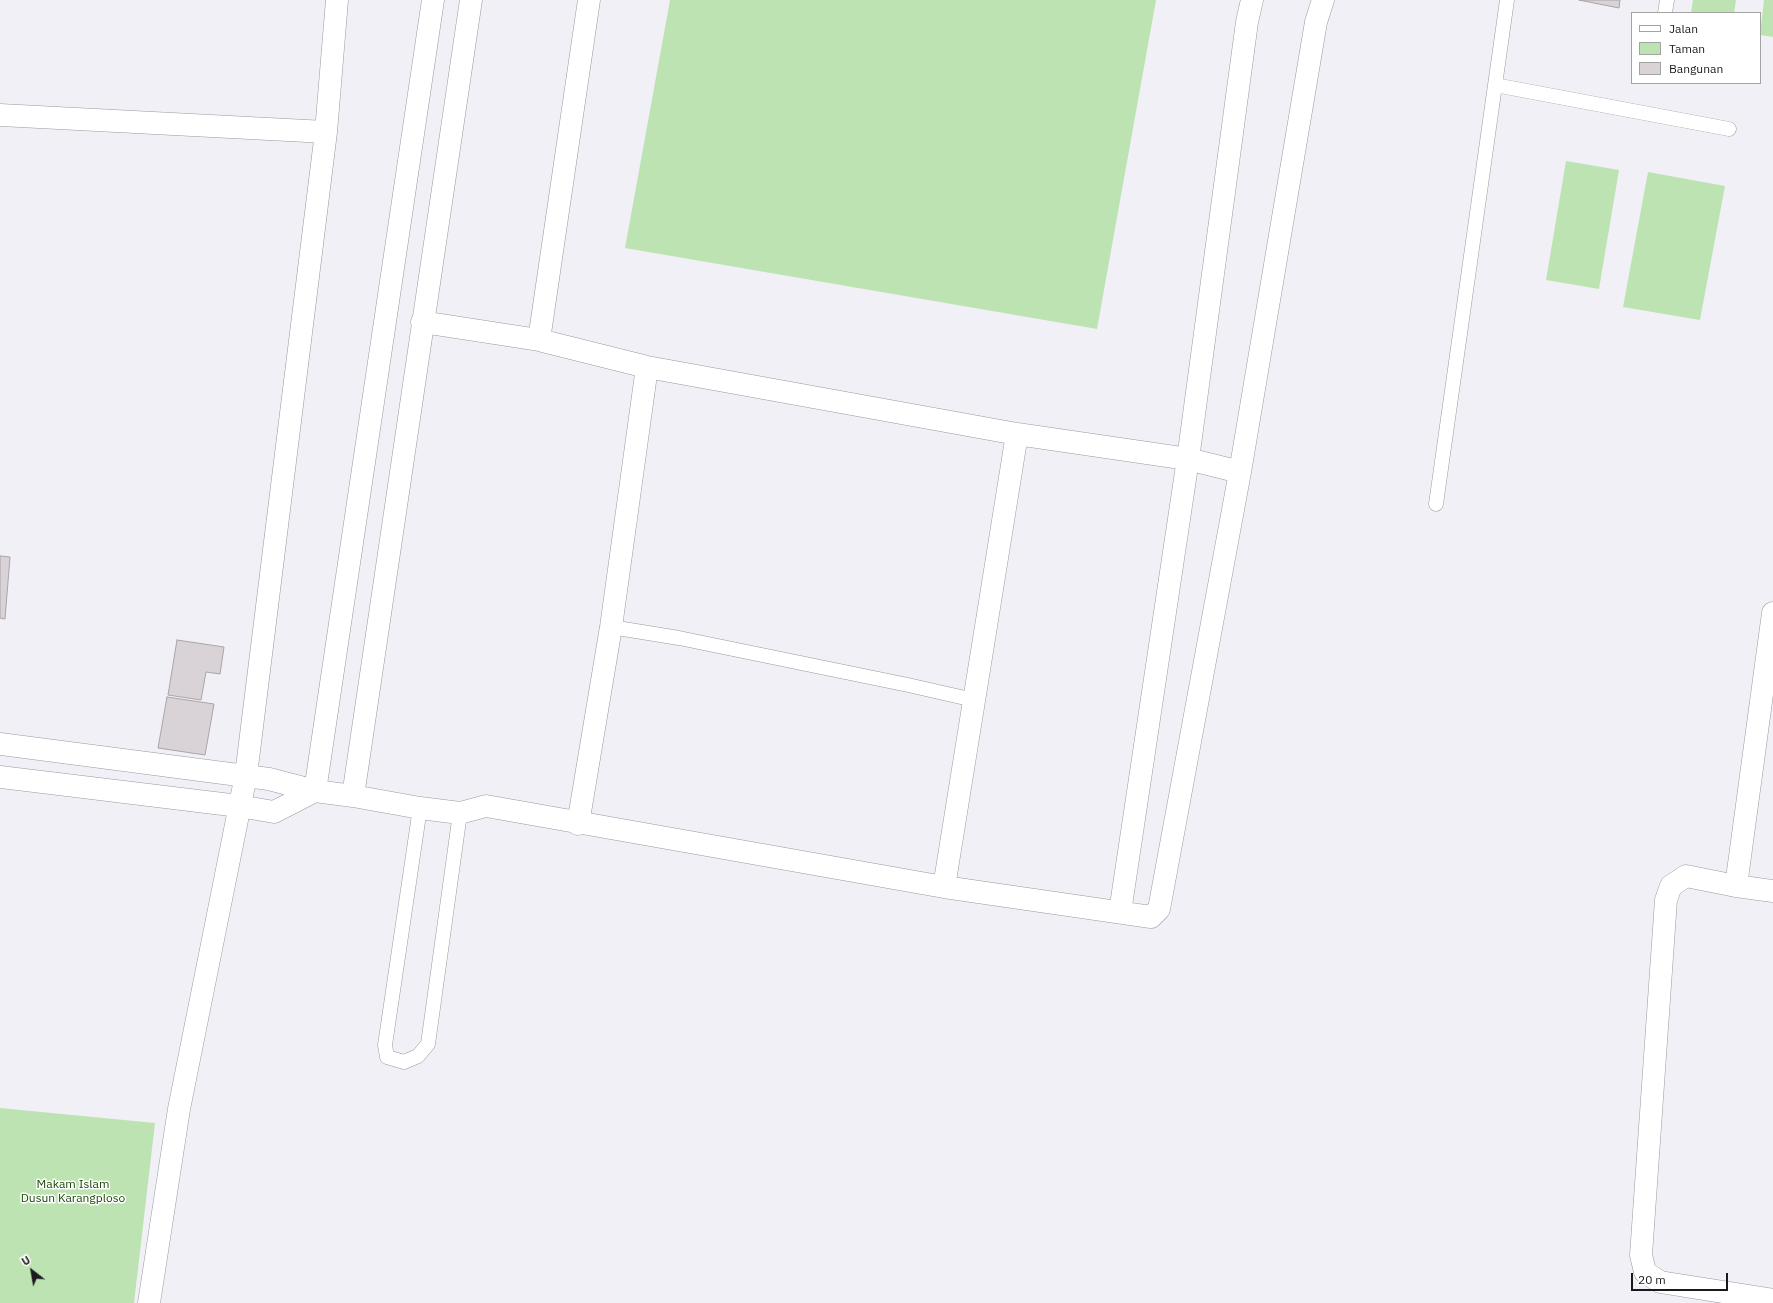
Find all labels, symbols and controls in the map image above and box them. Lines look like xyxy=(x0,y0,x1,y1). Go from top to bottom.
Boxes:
legend xyxy=(1631,12,1761,84)
text: Jalan xyxy=(1669,21,1698,36)
text: Taman xyxy=(1669,41,1705,56)
text: Bangunan xyxy=(1669,61,1723,76)
park label: Makam Islam Dusun Karangploso xyxy=(21,1178,125,1206)
north arrow xyxy=(12,1251,52,1291)
text: U xyxy=(19,1253,33,1269)
scale bar xyxy=(1633,1265,1730,1291)
text: 20 m xyxy=(1638,1272,1666,1287)

